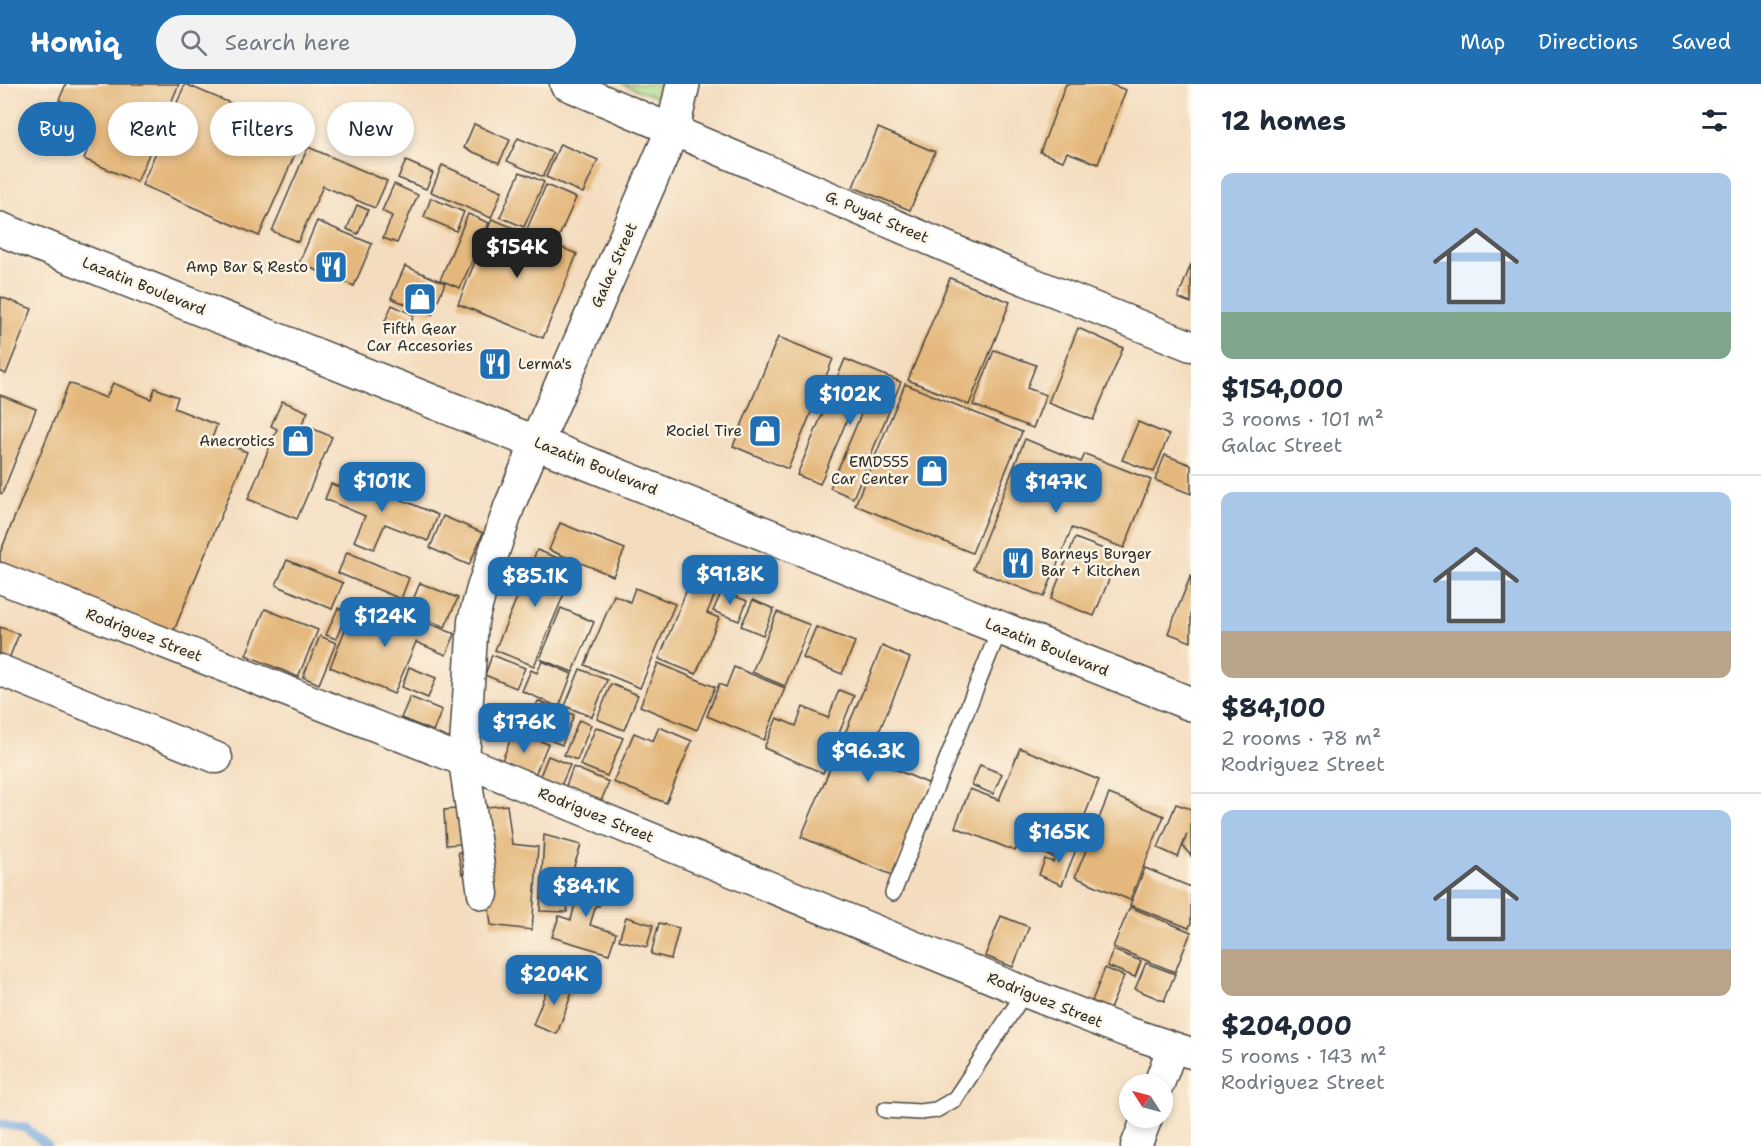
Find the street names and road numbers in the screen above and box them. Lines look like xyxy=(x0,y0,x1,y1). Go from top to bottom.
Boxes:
street label: G. Puyat Street xyxy=(822,186,932,248)
street label: Galac Street xyxy=(586,219,642,311)
street label: Lazatin Boulevard xyxy=(79,252,209,320)
street label: Lazatin Boulevard xyxy=(531,432,661,500)
street label: Rodriguez Street xyxy=(83,604,205,666)
street label: Lazatin Boulevard xyxy=(982,613,1112,681)
street label: Rodriguez Street xyxy=(535,783,657,847)
street label: Rodriguez Street xyxy=(984,968,1106,1032)

